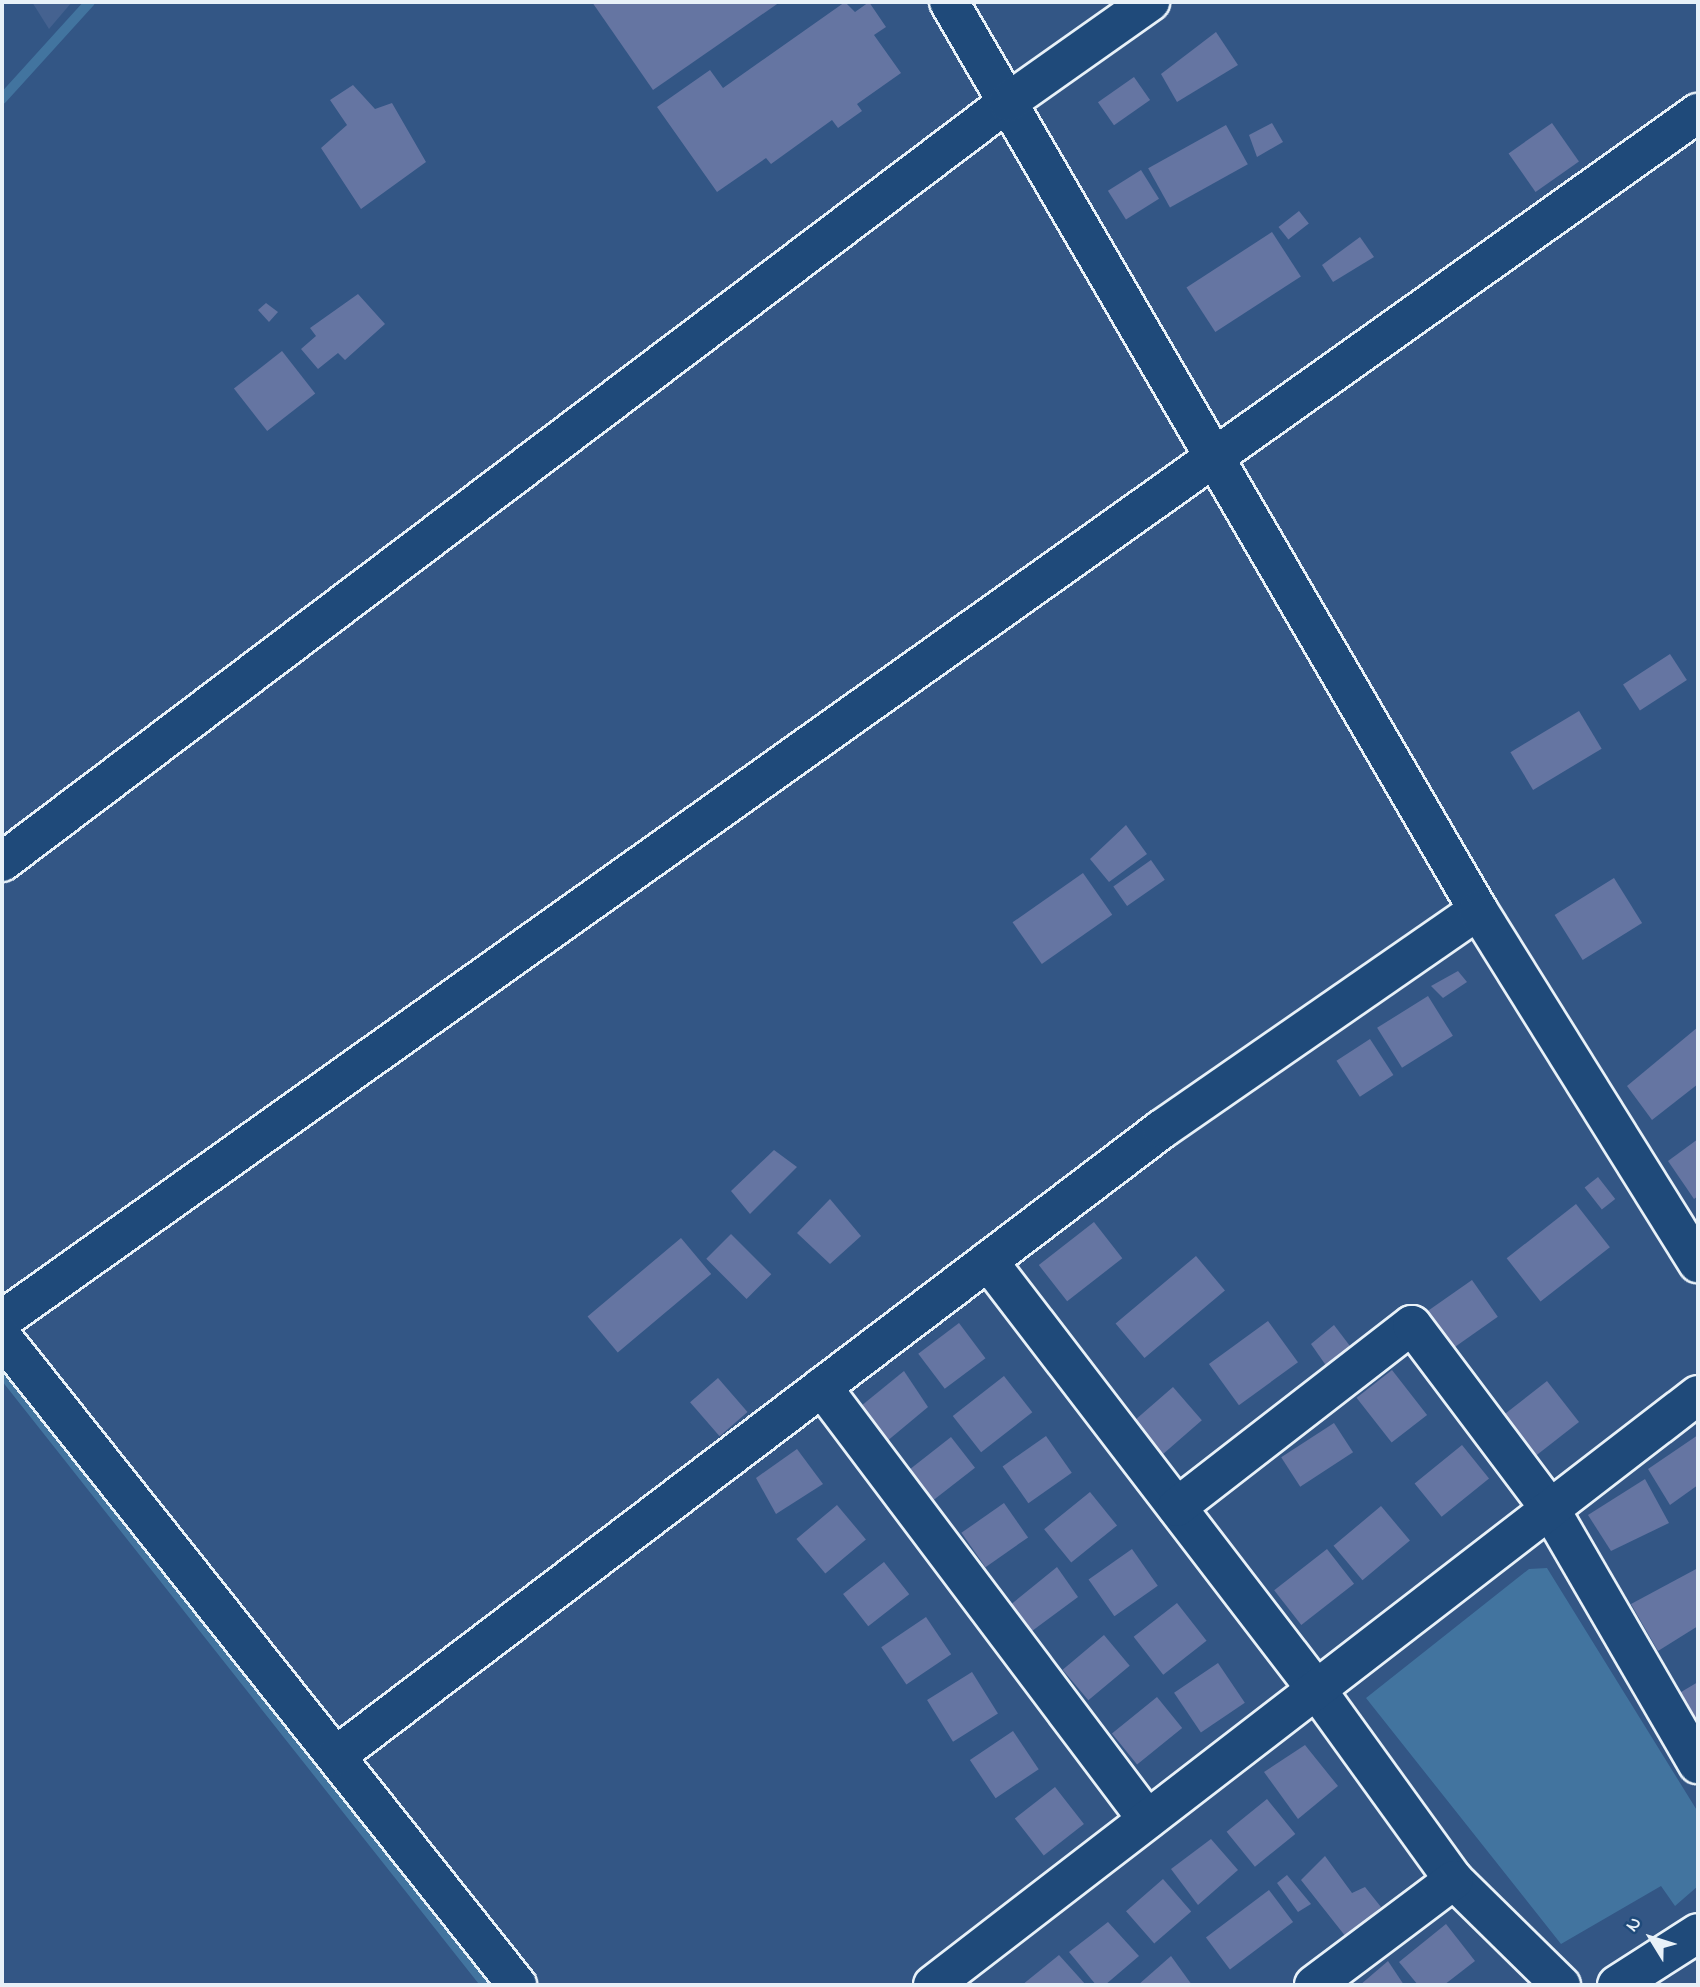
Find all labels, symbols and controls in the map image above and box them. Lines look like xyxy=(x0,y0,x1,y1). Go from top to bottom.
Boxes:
north arrow xyxy=(1616,1903,1686,1973)
text: N xyxy=(1619,1911,1649,1938)

